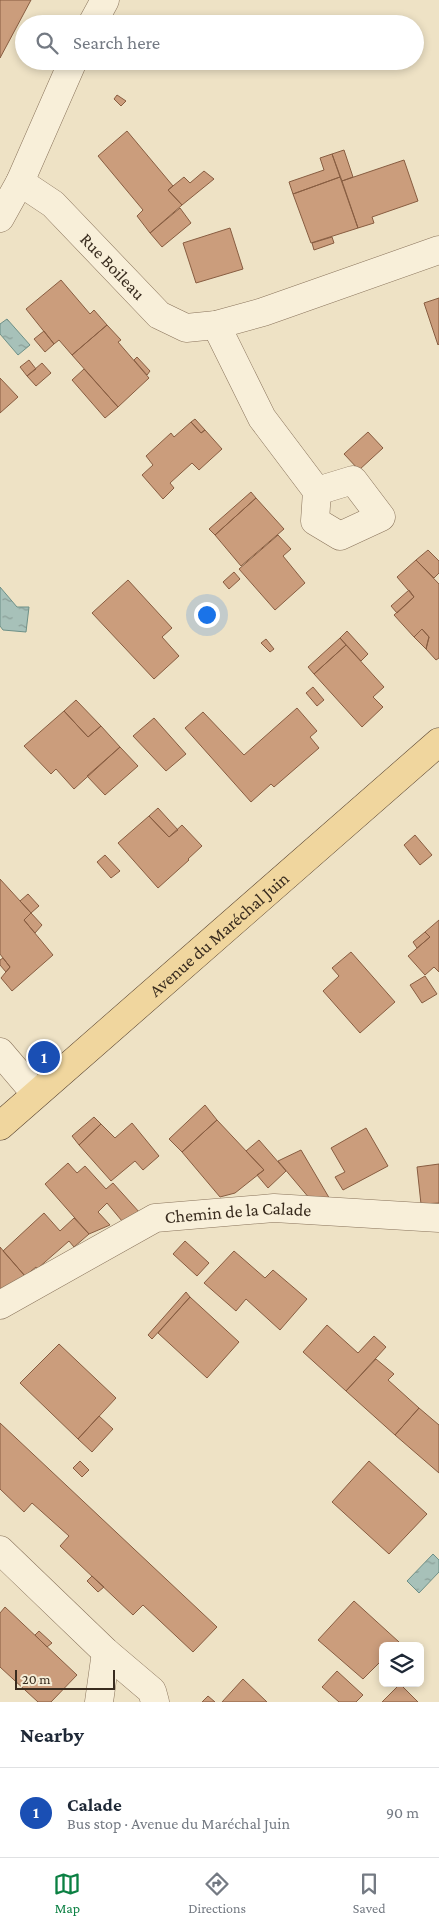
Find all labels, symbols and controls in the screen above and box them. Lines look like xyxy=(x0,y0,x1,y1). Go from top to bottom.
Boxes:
search box xyxy=(15,15,424,70)
icon: search xyxy=(33,29,61,57)
text: Search here xyxy=(73,32,160,53)
street label: Rue Boileau xyxy=(76,229,149,304)
your location xyxy=(194,602,220,628)
street label: Avenue du Maréchal Juin xyxy=(145,868,293,1001)
pin: 1 xyxy=(28,1038,60,1076)
street label: Chemin de la Calade xyxy=(164,1198,312,1227)
map controls xyxy=(379,1642,424,1687)
button: layers xyxy=(379,1642,424,1687)
scale bar xyxy=(15,1667,115,1690)
text: 20 m xyxy=(22,1671,50,1687)
text: Nearby xyxy=(20,1723,84,1747)
text: Calade xyxy=(67,1794,122,1815)
text: 1 xyxy=(33,1804,39,1821)
text: 90 m xyxy=(386,1804,419,1821)
text: Bus stop · Avenue du Maréchal Juin xyxy=(67,1815,290,1832)
tab: Map xyxy=(53,1870,81,1916)
tab: Directions xyxy=(188,1870,246,1916)
tab: Saved xyxy=(353,1870,386,1916)

